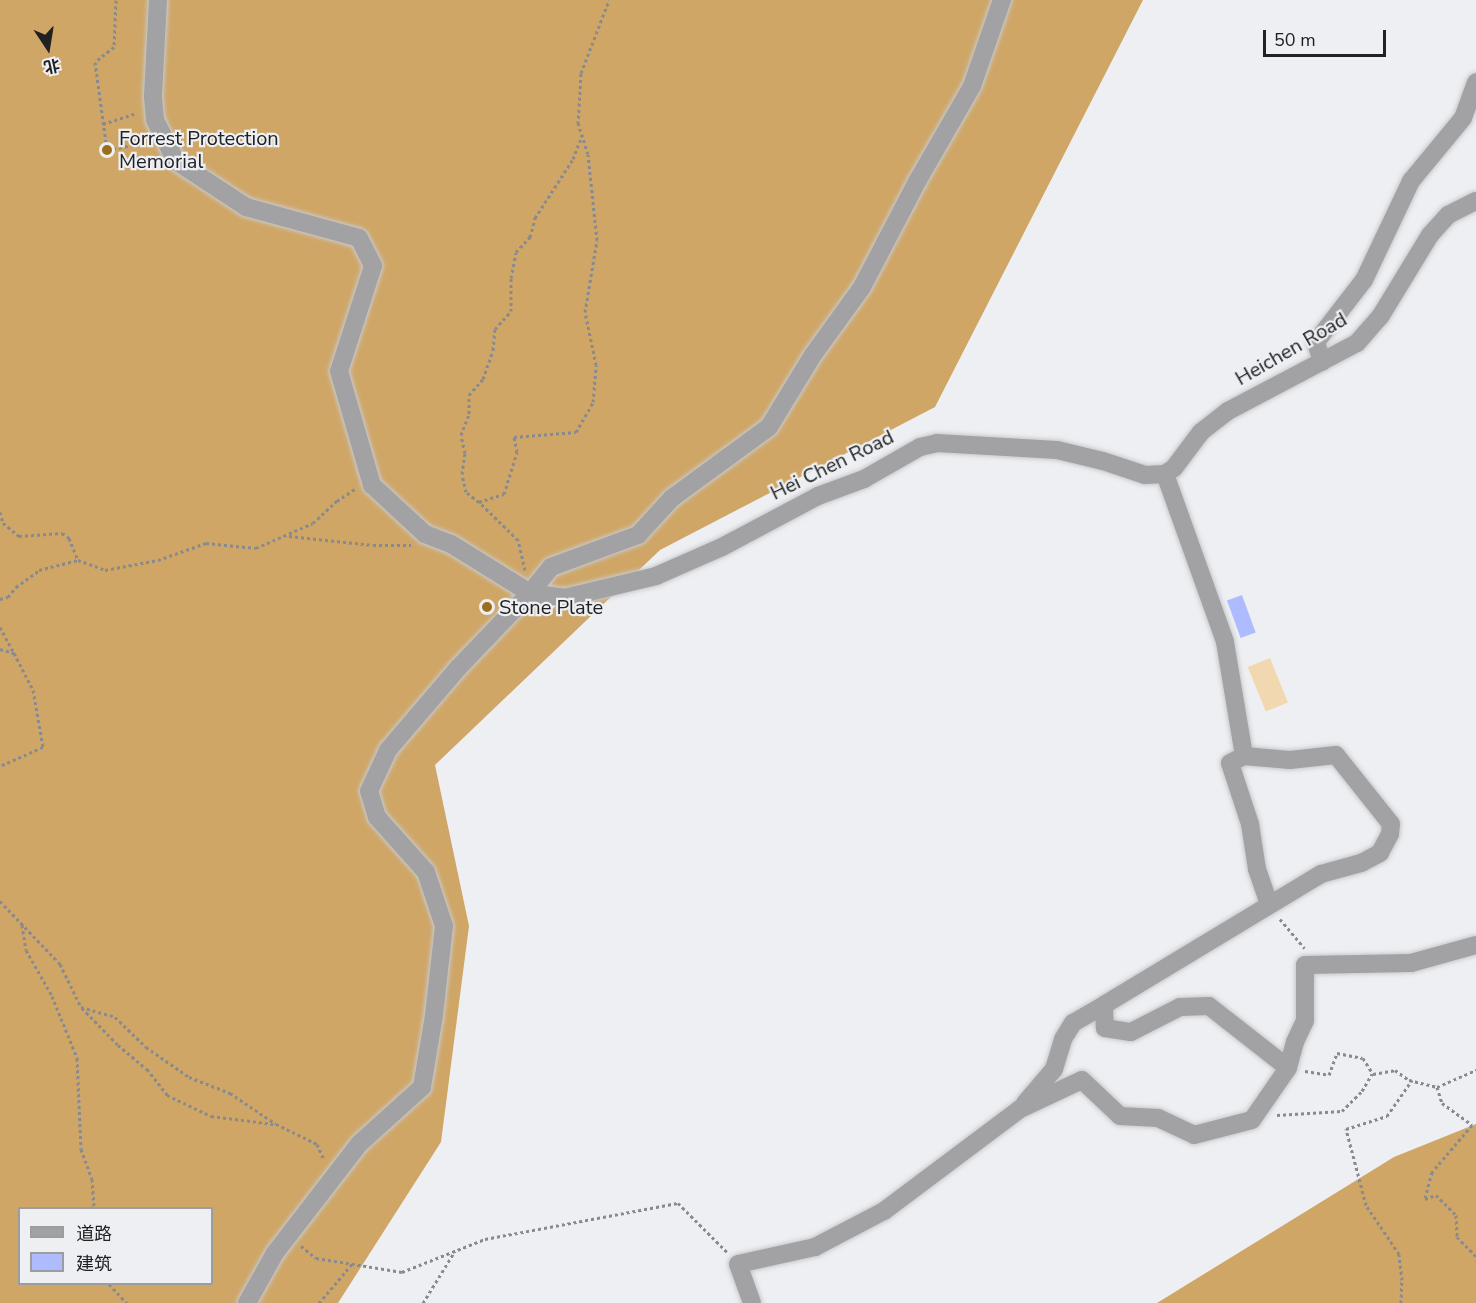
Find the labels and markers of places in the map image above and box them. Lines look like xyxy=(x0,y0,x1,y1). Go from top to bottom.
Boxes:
place label: Forrest Protection Memorial xyxy=(119,126,279,173)
marker: Forrest Protection Memorial xyxy=(100,143,114,157)
place label: Stone Plate xyxy=(499,595,603,619)
marker: Stone Plate xyxy=(480,600,494,614)

